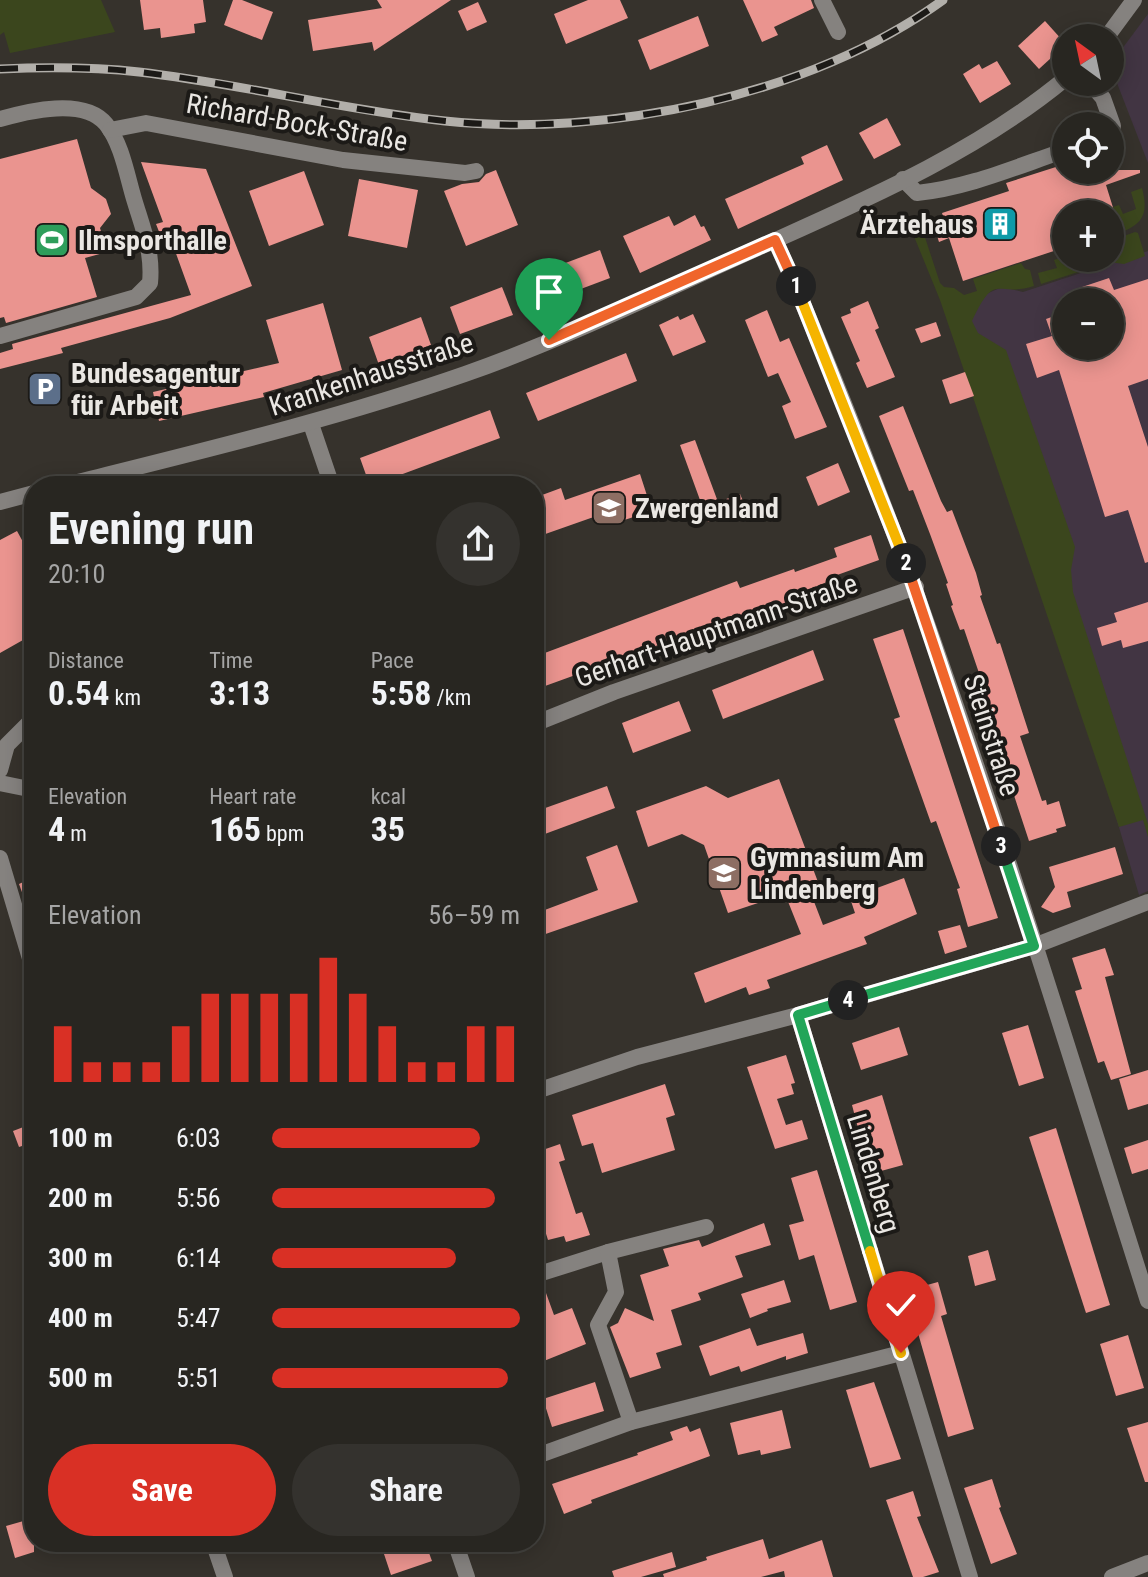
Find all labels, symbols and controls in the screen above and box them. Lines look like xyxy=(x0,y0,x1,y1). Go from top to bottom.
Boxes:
north arrow xyxy=(1052,24,1124,96)
map controls xyxy=(1052,24,1124,360)
street label: Richard-Bock-Straße xyxy=(184,87,410,158)
button: locate xyxy=(1052,112,1124,184)
button: + xyxy=(1052,200,1124,272)
building icon: Ärztehaus xyxy=(981,205,1019,243)
place label: Ärztehaus xyxy=(860,208,974,241)
sports icon: Ilmsporthalle xyxy=(33,221,71,259)
place label: Ilmsporthalle xyxy=(78,224,227,257)
pin xyxy=(515,258,583,340)
pin: 1 xyxy=(776,266,816,306)
icon: arrive xyxy=(527,270,571,314)
text: 1 xyxy=(790,273,802,298)
button: − xyxy=(1052,288,1124,360)
street label: Krankenhausstraße xyxy=(265,326,477,423)
place label: Bundesagentur für Arbeit xyxy=(71,357,240,422)
parking icon: Bundesagentur für Arbeit xyxy=(26,370,64,408)
school or university icon: Zwergenland xyxy=(590,489,628,527)
place label: Zwergenland xyxy=(635,492,779,525)
button: share xyxy=(436,502,520,586)
text: Evening run xyxy=(48,503,254,555)
pin: 2 xyxy=(886,543,926,583)
text: 2 xyxy=(900,550,912,575)
text: 20:10 xyxy=(48,559,105,589)
street label: Gerhart-Hauptmann-Straße xyxy=(571,567,862,694)
text: Distance xyxy=(48,648,124,673)
text: Time xyxy=(209,648,253,673)
text: Pace xyxy=(371,648,414,673)
street label: Steinstraße xyxy=(956,670,1027,800)
text: 0.54 xyxy=(48,673,109,713)
text: 3:13 xyxy=(209,673,270,713)
text: 5:58 xyxy=(371,673,432,713)
text: km xyxy=(109,685,141,710)
text: /km xyxy=(432,685,471,710)
text: Elevation xyxy=(48,784,127,809)
text: Heart rate xyxy=(209,784,296,809)
text: kcal xyxy=(371,784,406,809)
text: 4 xyxy=(48,809,65,849)
text: 165 xyxy=(209,809,261,849)
text: 35 xyxy=(371,809,405,849)
text: m xyxy=(65,821,87,846)
text: bpm xyxy=(261,821,304,846)
pin: 3 xyxy=(981,826,1021,866)
text: 3 xyxy=(995,833,1007,858)
place label: Gymnasium Am Lindenberg xyxy=(750,841,924,906)
school or university icon: Gymnasium Am Lindenberg xyxy=(705,854,743,892)
text: Elevation xyxy=(48,900,142,930)
text: 56–59 m xyxy=(428,900,520,930)
pin: 4 xyxy=(828,980,868,1020)
text: 4 xyxy=(842,987,854,1012)
street label: Lindenberg xyxy=(840,1110,907,1237)
text: 100 m xyxy=(48,1123,113,1153)
text: 6:03 xyxy=(176,1123,221,1153)
text: 200 m xyxy=(48,1183,113,1213)
text: 5:56 xyxy=(176,1183,221,1213)
text: 300 m xyxy=(48,1243,113,1273)
text: 6:14 xyxy=(176,1243,221,1273)
pin xyxy=(867,1271,935,1353)
icon: check xyxy=(879,1283,923,1327)
text: 400 m xyxy=(48,1303,113,1333)
text: 5:47 xyxy=(176,1303,221,1333)
text: 500 m xyxy=(48,1363,113,1393)
text: 5:51 xyxy=(176,1363,221,1393)
button: Save xyxy=(48,1444,276,1536)
button: Share xyxy=(292,1444,520,1536)

